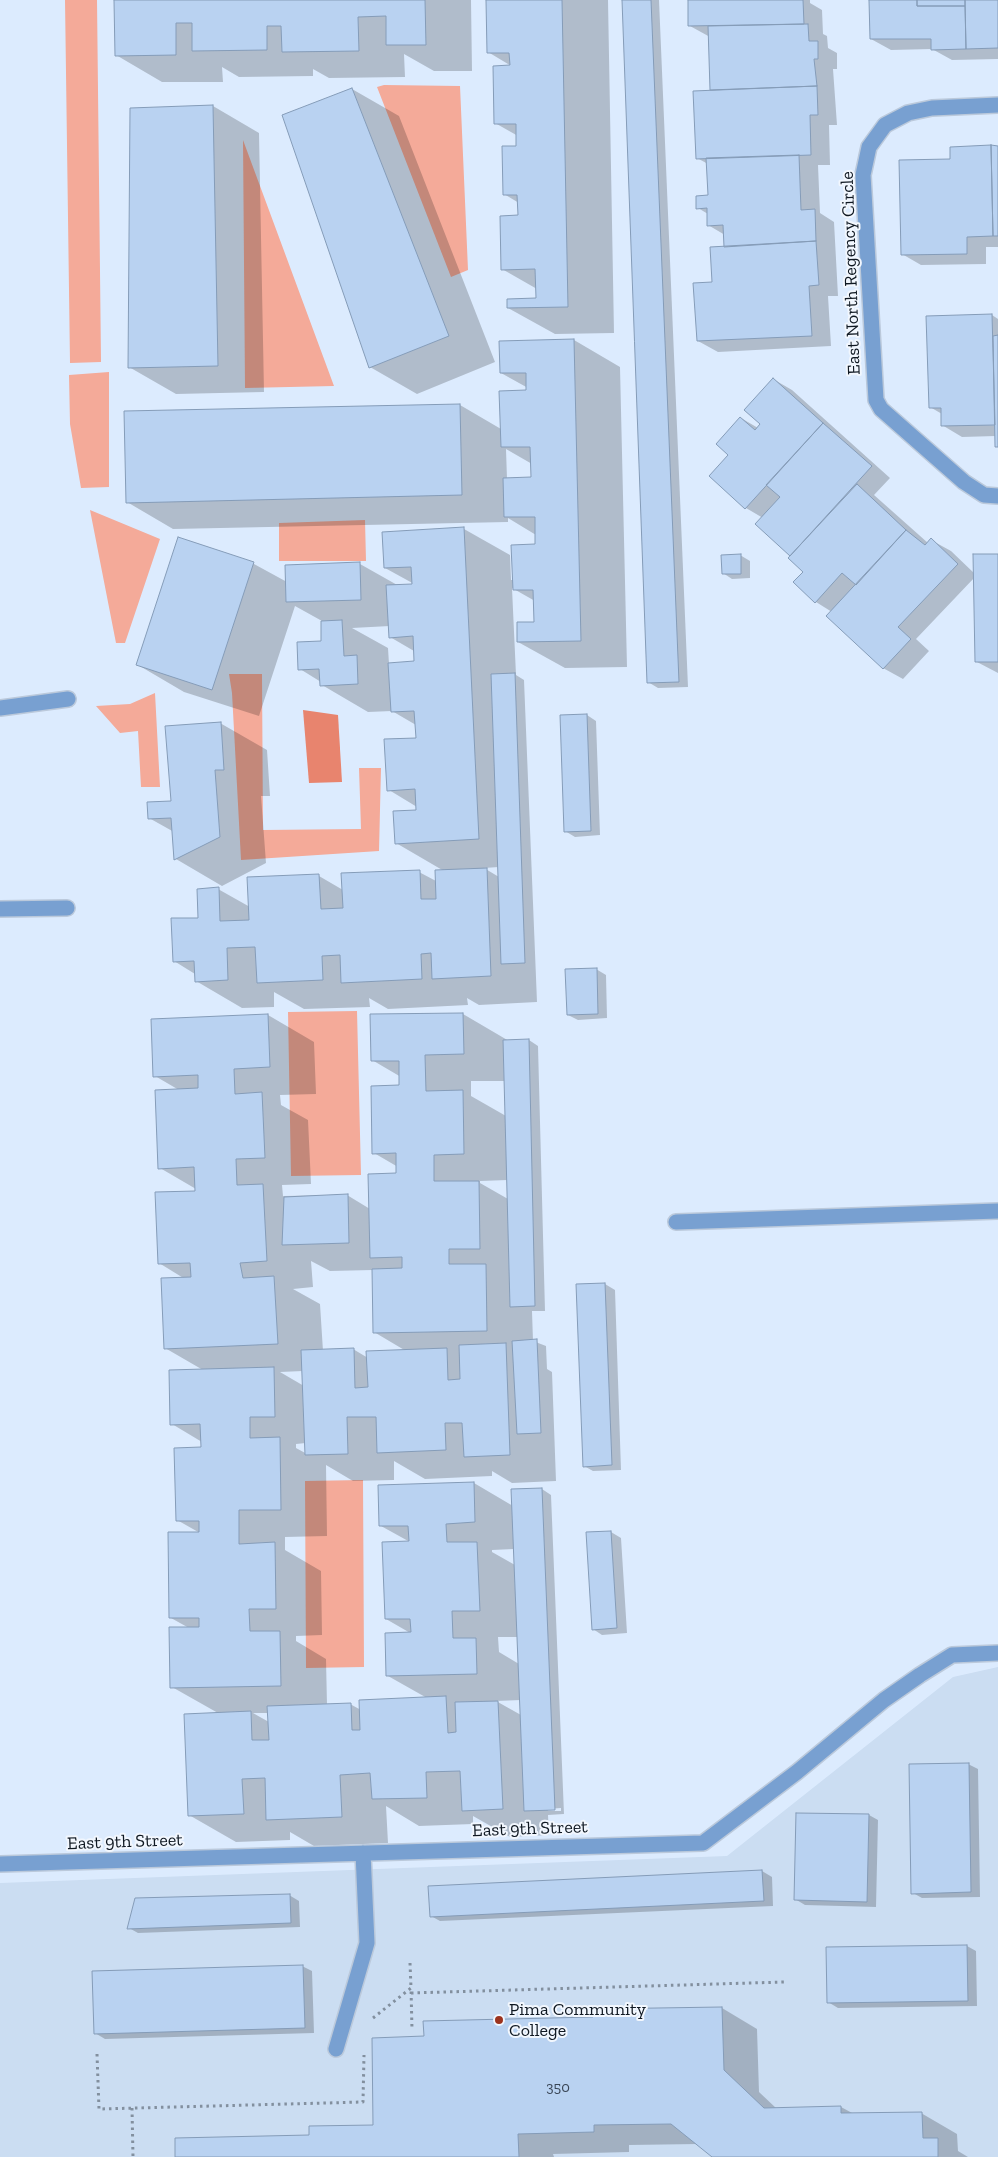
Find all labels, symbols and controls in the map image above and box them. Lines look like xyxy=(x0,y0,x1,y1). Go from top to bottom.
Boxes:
street label: East North Regency Circle xyxy=(837,171,865,375)
street label: East 9th Street xyxy=(472,1816,588,1842)
street label: East 9th Street xyxy=(67,1829,183,1855)
place label: Pima Community College xyxy=(509,1999,646,2042)
marker: Pima Community College xyxy=(493,2014,505,2026)
house number: 350 xyxy=(546,2079,570,2097)

